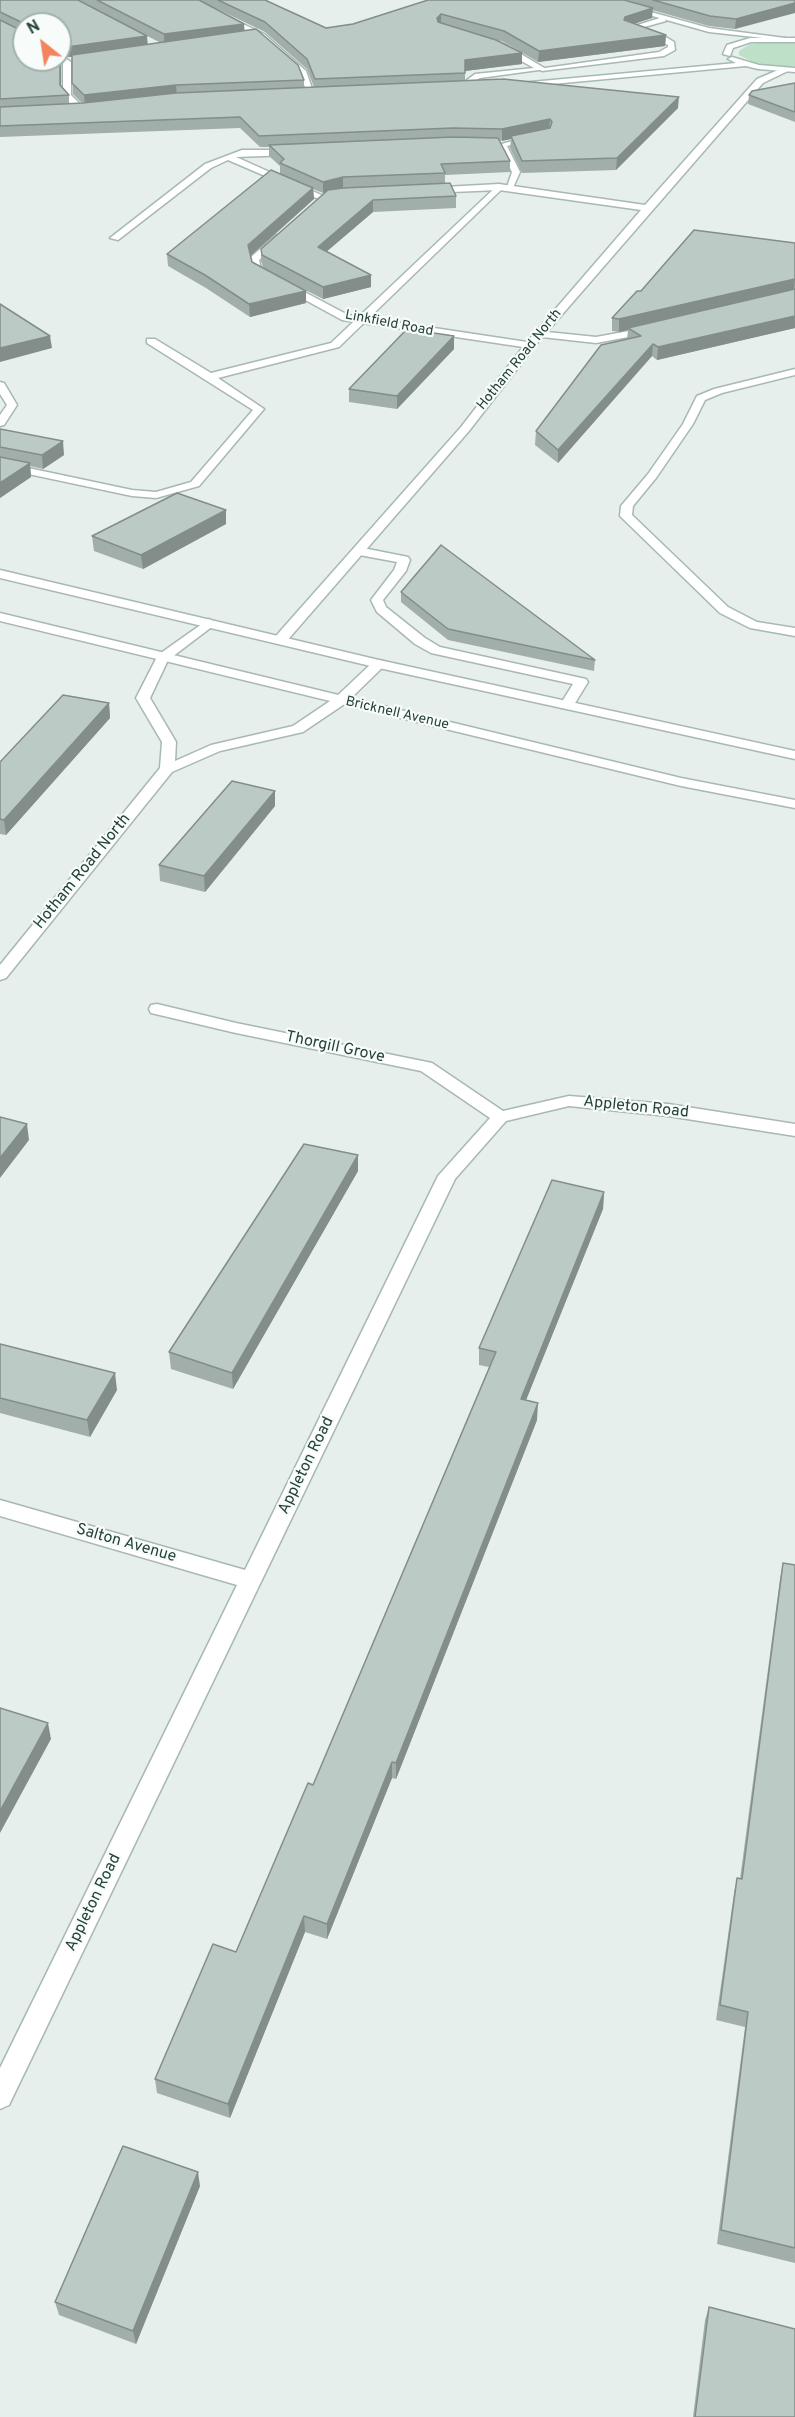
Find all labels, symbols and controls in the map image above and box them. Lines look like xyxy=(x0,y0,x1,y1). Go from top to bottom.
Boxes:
north arrow xyxy=(12,12,72,72)
text: N xyxy=(24,17,44,40)
street label: Hotham Road North xyxy=(474,306,566,414)
street label: Linkfield Road xyxy=(343,307,435,341)
street label: Bricknell Avenue xyxy=(344,694,450,734)
street label: Hotham Road North xyxy=(31,810,135,934)
street label: Thorgill Grove xyxy=(284,1028,386,1068)
street label: Appleton Road xyxy=(582,1093,690,1123)
street label: Appleton Road xyxy=(275,1414,339,1518)
street label: Salton Avenue xyxy=(74,1521,178,1567)
street label: Appleton Road xyxy=(62,1851,126,1955)

